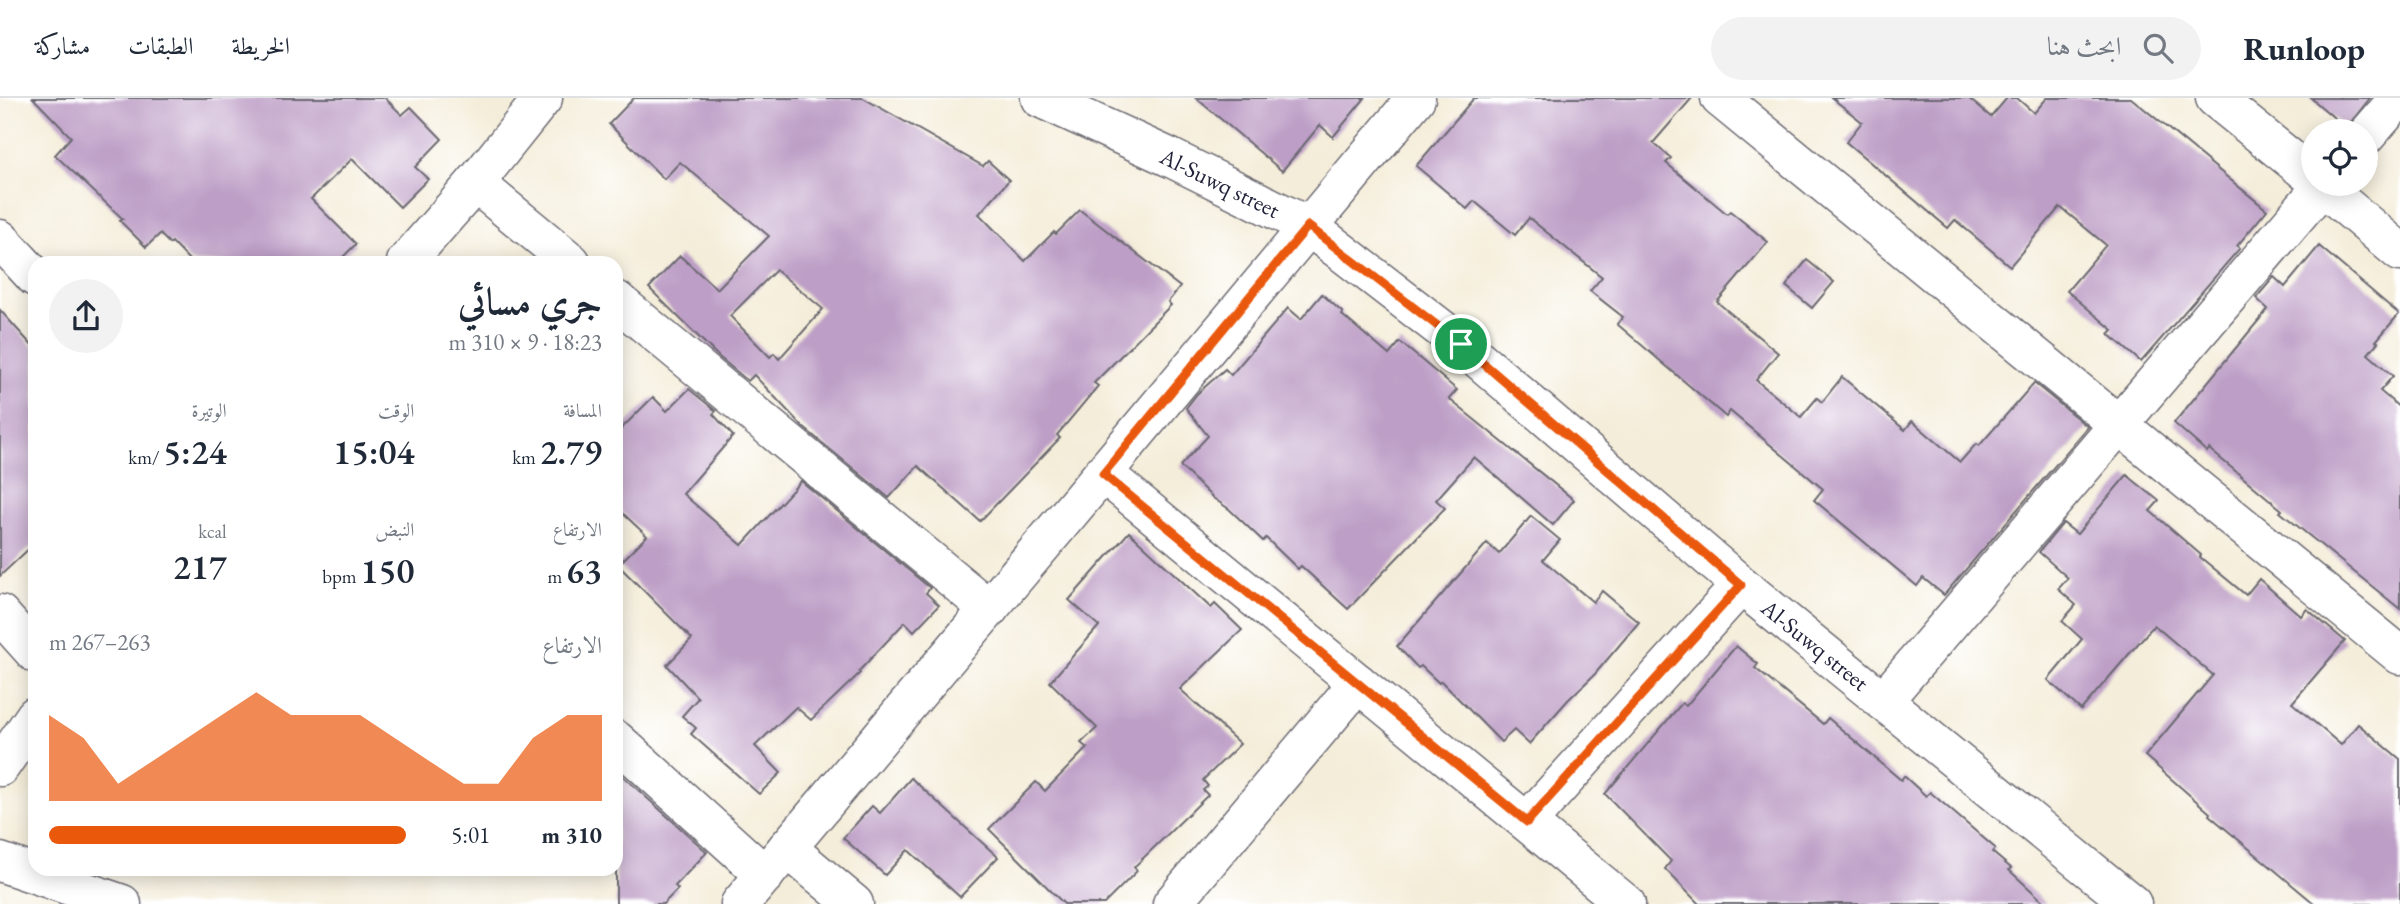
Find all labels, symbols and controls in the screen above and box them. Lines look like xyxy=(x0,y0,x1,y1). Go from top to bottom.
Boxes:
search box xyxy=(1711,17,2201,80)
text: Runloop xyxy=(2243,27,2365,70)
text: ابحث هنا xyxy=(2047,29,2121,63)
icon: search xyxy=(2139,29,2177,67)
text: مشاركة xyxy=(35,30,90,61)
text: الطبقات xyxy=(128,30,194,61)
text: الخريطة xyxy=(232,30,290,61)
map controls xyxy=(2301,119,2378,196)
button: locate xyxy=(2301,119,2378,196)
street label: Al-Suwq street xyxy=(1154,141,1286,225)
text: جري مسائي xyxy=(458,276,602,325)
button: share xyxy=(49,279,123,353)
pin xyxy=(1431,314,1491,374)
icon: arrive xyxy=(1442,325,1480,363)
text: 18:23 · 9 × 310 m xyxy=(449,327,602,357)
text: الوتيرة xyxy=(192,398,227,423)
text: الوقت xyxy=(378,398,414,423)
text: المسافة xyxy=(563,398,602,423)
text: 5:24 xyxy=(163,429,227,474)
text: 15:04 xyxy=(333,429,414,474)
text: 2.79 xyxy=(540,429,602,474)
text: /km xyxy=(128,445,163,470)
text: km xyxy=(512,445,540,470)
text: النبض xyxy=(375,517,414,542)
text: الارتفاع xyxy=(553,517,602,542)
text: kcal xyxy=(198,519,227,544)
text: 217 xyxy=(173,544,227,589)
text: 150 xyxy=(360,548,414,593)
text: 63 xyxy=(566,548,602,593)
text: bpm xyxy=(322,564,360,589)
text: m xyxy=(547,564,566,589)
street label: Al-Suwq street xyxy=(1754,592,1875,698)
text: 263–267 m xyxy=(49,627,150,657)
text: الارتفاع xyxy=(542,630,602,660)
text: 5:01 xyxy=(451,820,490,850)
text: 310 m xyxy=(541,820,602,850)

